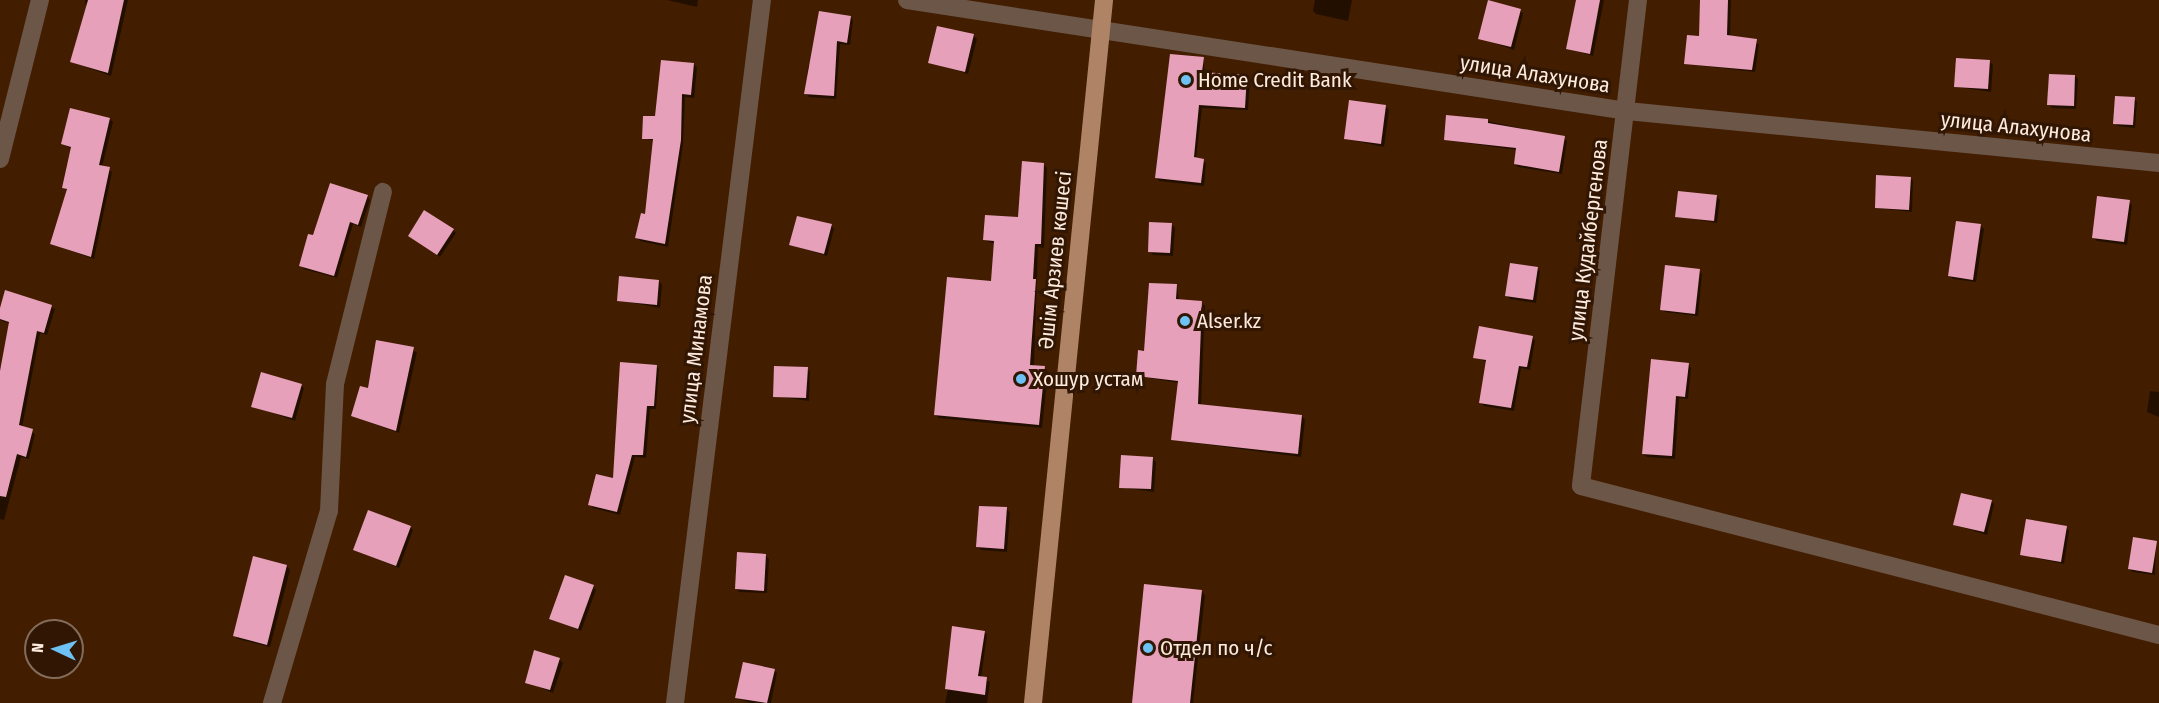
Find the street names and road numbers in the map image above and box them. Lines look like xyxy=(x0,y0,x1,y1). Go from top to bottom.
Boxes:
street label: улица Алахунова xyxy=(1458,50,1612,98)
street label: улица Алахунова xyxy=(1940,107,2092,147)
street label: улица Кудайбергенова xyxy=(1563,138,1613,342)
street label: Әшім Арзиев көшесі xyxy=(1033,170,1077,350)
street label: улица Минамова xyxy=(674,273,718,425)

